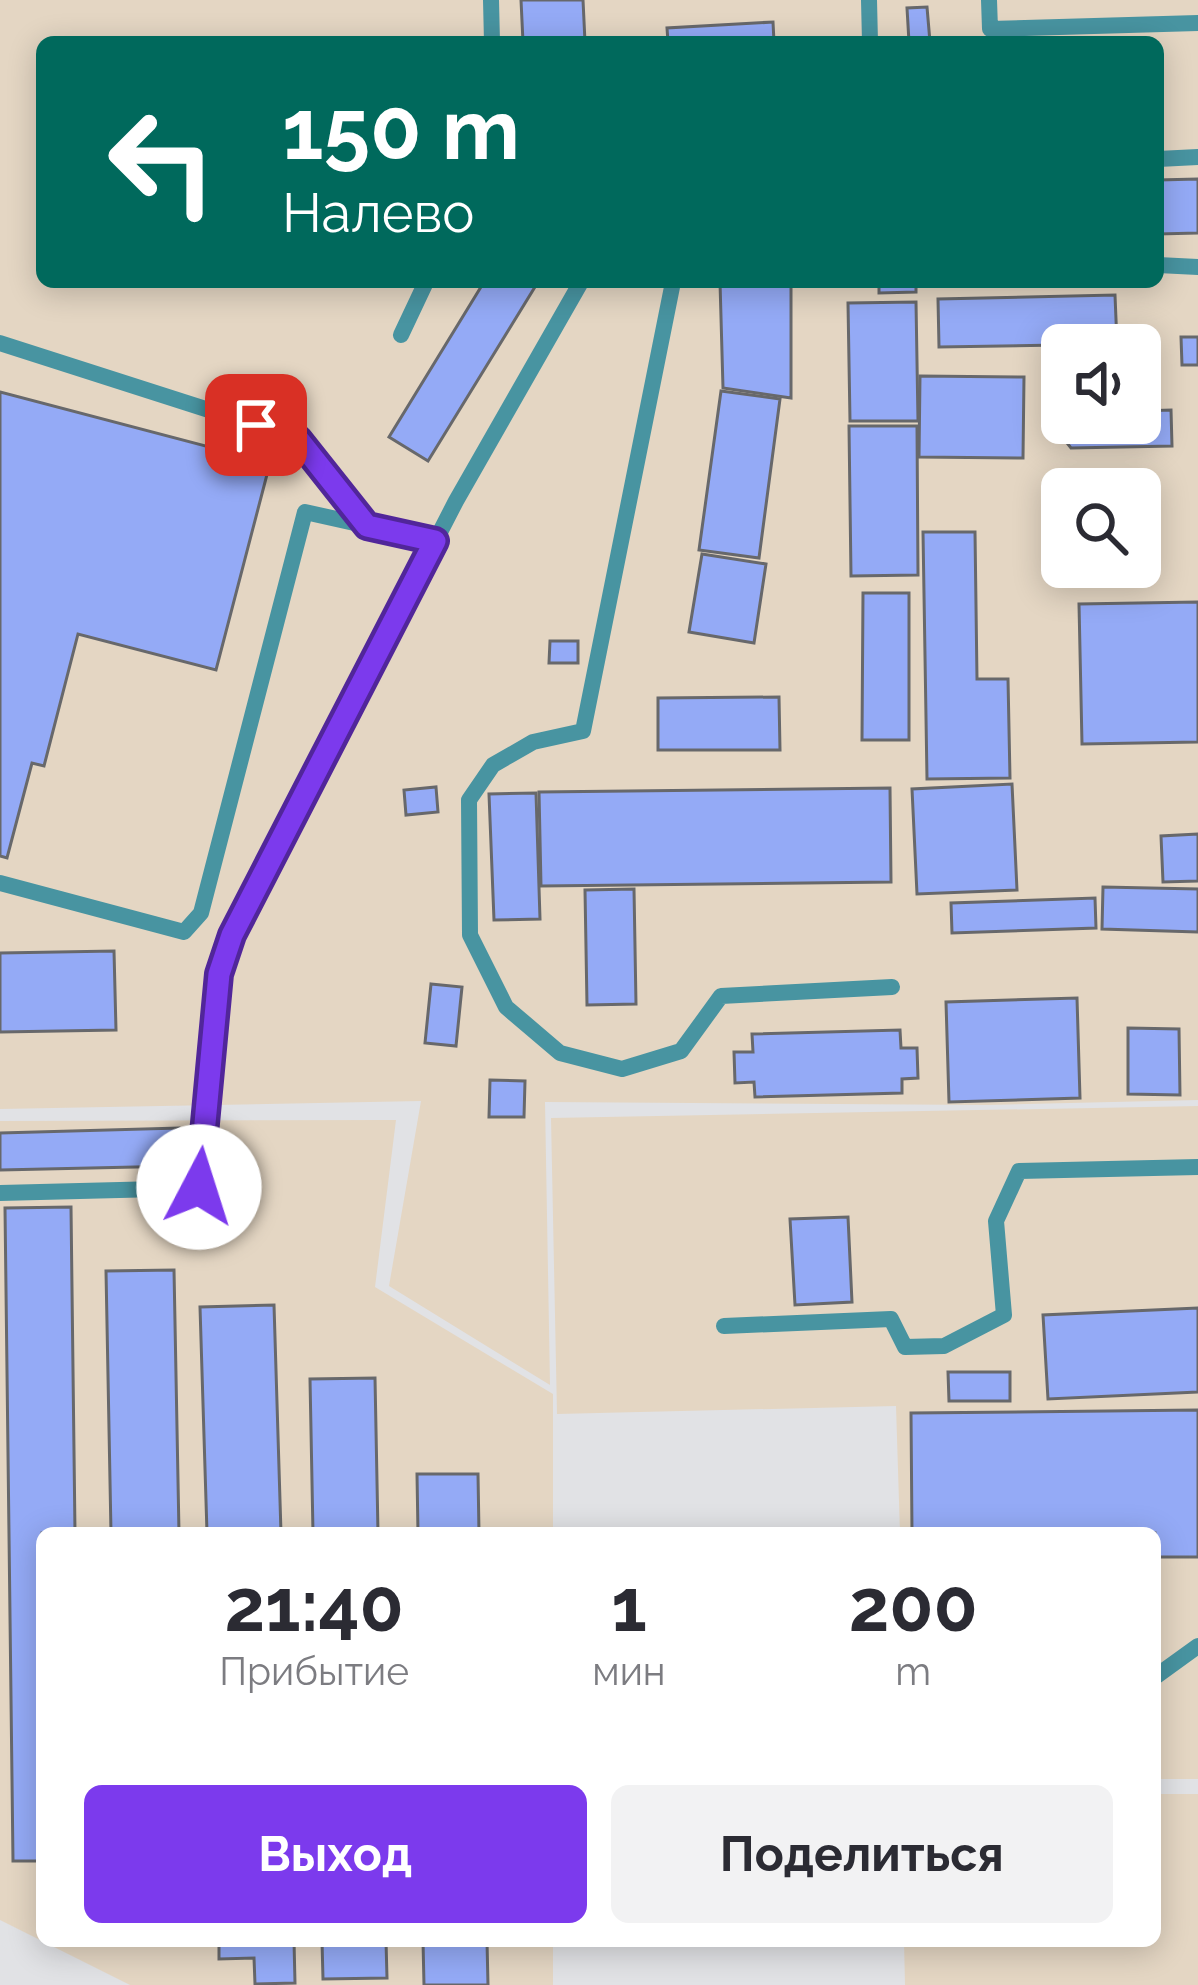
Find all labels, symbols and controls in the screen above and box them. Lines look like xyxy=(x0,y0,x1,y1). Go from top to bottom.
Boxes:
text: 150 m xyxy=(282,80,520,179)
icon: left xyxy=(84,84,240,240)
text: Налево xyxy=(282,181,474,245)
map controls xyxy=(1041,324,1161,588)
button: sound xyxy=(1041,324,1161,444)
pin xyxy=(205,374,307,476)
icon: arrive xyxy=(223,392,289,458)
button: search xyxy=(1041,468,1161,588)
position arrow xyxy=(136,1124,262,1250)
text: 21:40 xyxy=(225,1563,404,1648)
text: 1 xyxy=(611,1563,647,1648)
text: 200 xyxy=(849,1563,978,1648)
text: Прибытие xyxy=(219,1648,409,1694)
text: мин xyxy=(592,1648,666,1694)
text: m xyxy=(895,1648,931,1694)
button: Выход xyxy=(84,1785,587,1923)
button: Поделиться xyxy=(611,1785,1113,1923)

